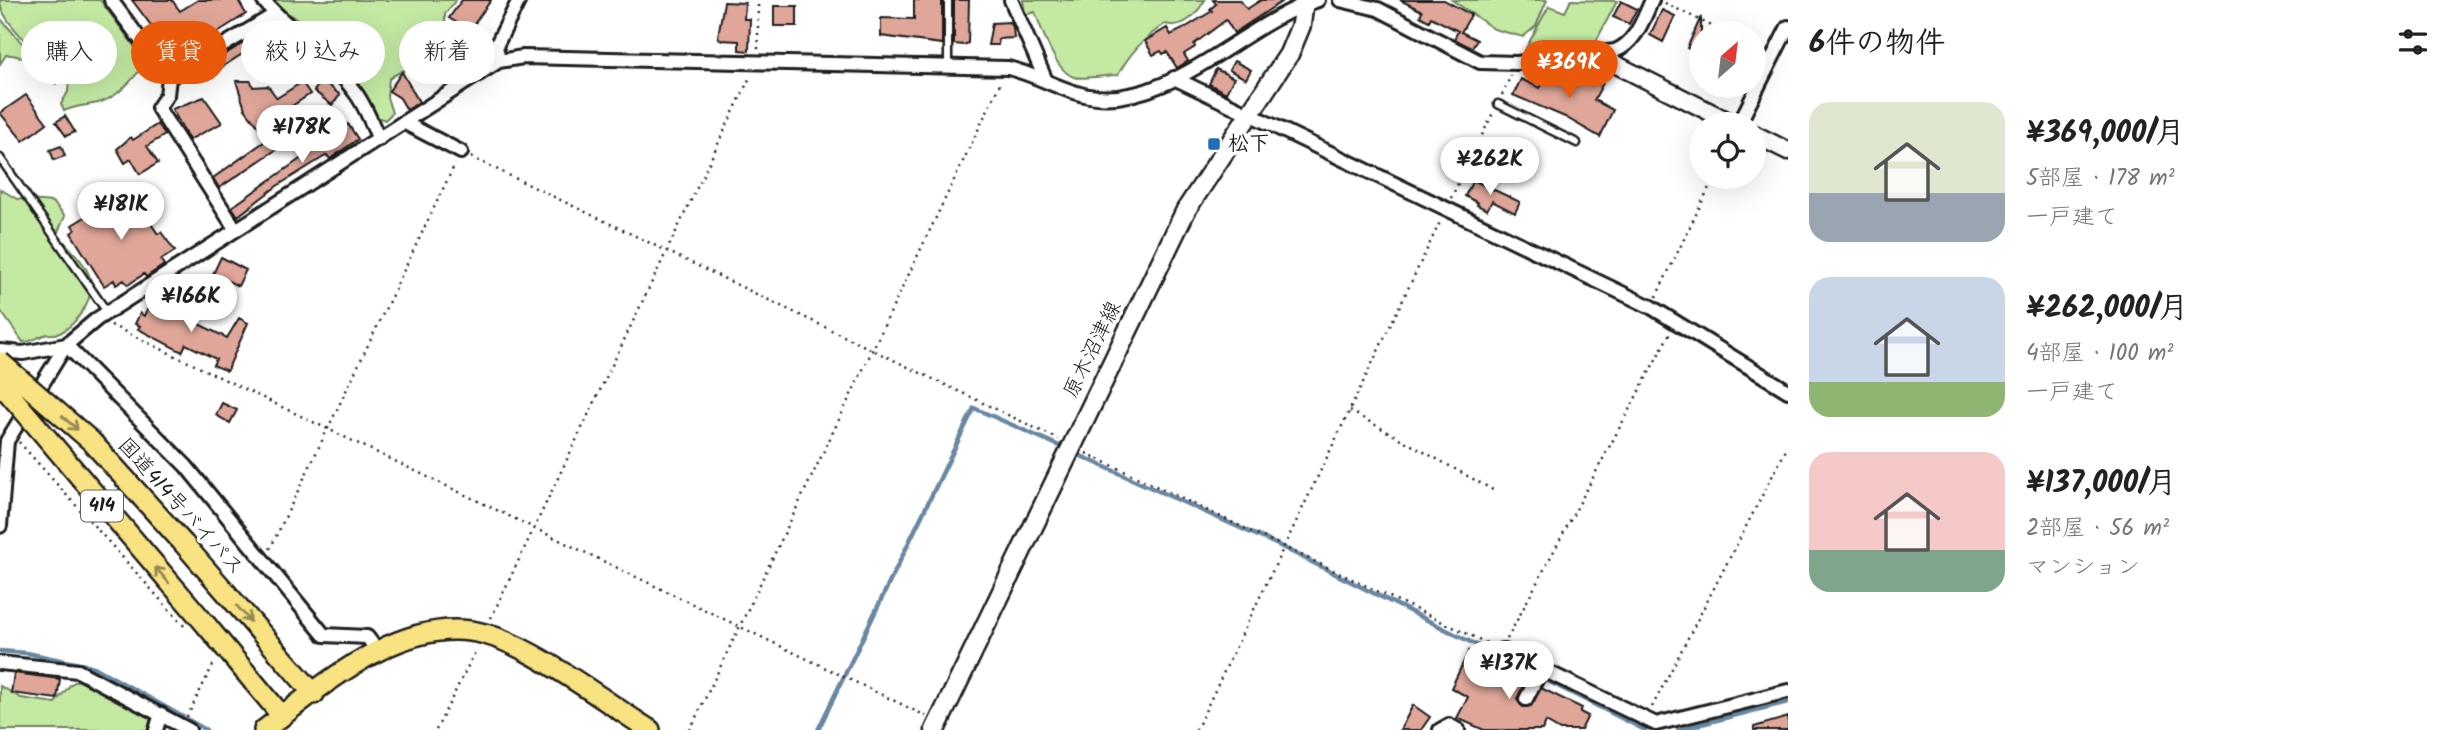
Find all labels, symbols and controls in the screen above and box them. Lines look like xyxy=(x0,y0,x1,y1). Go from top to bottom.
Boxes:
text: 6件の物件 xyxy=(1809,20,1945,68)
chip: 購入 xyxy=(21,21,117,84)
chip: 賃貸 xyxy=(131,21,227,84)
chip: 絞り込み xyxy=(241,21,385,84)
chip: 新着 xyxy=(399,21,495,84)
north arrow xyxy=(1689,21,1766,98)
map controls xyxy=(1689,21,1766,189)
icon: filters xyxy=(2394,23,2432,61)
pin: ¥369K xyxy=(1520,41,1618,100)
text: ¥369K xyxy=(1537,45,1601,81)
pin: ¥178K xyxy=(253,106,351,165)
text: ¥178K xyxy=(272,110,332,146)
text: ¥369,000/月 xyxy=(2026,110,2185,158)
button: locate xyxy=(1689,112,1766,189)
place label: 松下 xyxy=(1228,128,1270,161)
icon: home xyxy=(1865,130,1949,214)
marker: 松下 xyxy=(1206,136,1222,152)
pin: ¥262K xyxy=(1441,138,1539,197)
text: ¥262K xyxy=(1456,142,1524,178)
text: 5部屋 · 178 m² xyxy=(2026,161,2175,197)
pin: ¥181K xyxy=(72,182,170,242)
text: ¥181K xyxy=(93,187,149,223)
text: 一戸建て xyxy=(2026,200,2118,236)
pin: ¥166K xyxy=(142,274,240,334)
text: ¥166K xyxy=(161,279,221,315)
text: ¥262,000/月 xyxy=(2026,285,2188,333)
street label: 原木沼津線 xyxy=(1055,296,1131,404)
icon: home xyxy=(1865,305,1949,389)
text: 4部屋 · 100 m² xyxy=(2026,336,2173,372)
text: 一戸建て xyxy=(2026,375,2118,411)
one-way arrow xyxy=(61,415,79,431)
street label: 国道414号バイパス xyxy=(109,430,251,584)
text: ¥137,000/月 xyxy=(2026,460,2177,508)
icon: home xyxy=(1865,480,1949,564)
road number: 414 xyxy=(81,491,123,522)
text: 2部屋 · 56 m² xyxy=(2026,511,2169,547)
text: マンション xyxy=(2026,550,2140,586)
one-way arrow xyxy=(154,566,170,584)
one-way arrow xyxy=(236,605,252,623)
pin: ¥137K xyxy=(1460,642,1558,701)
text: ¥137K xyxy=(1480,646,1538,682)

